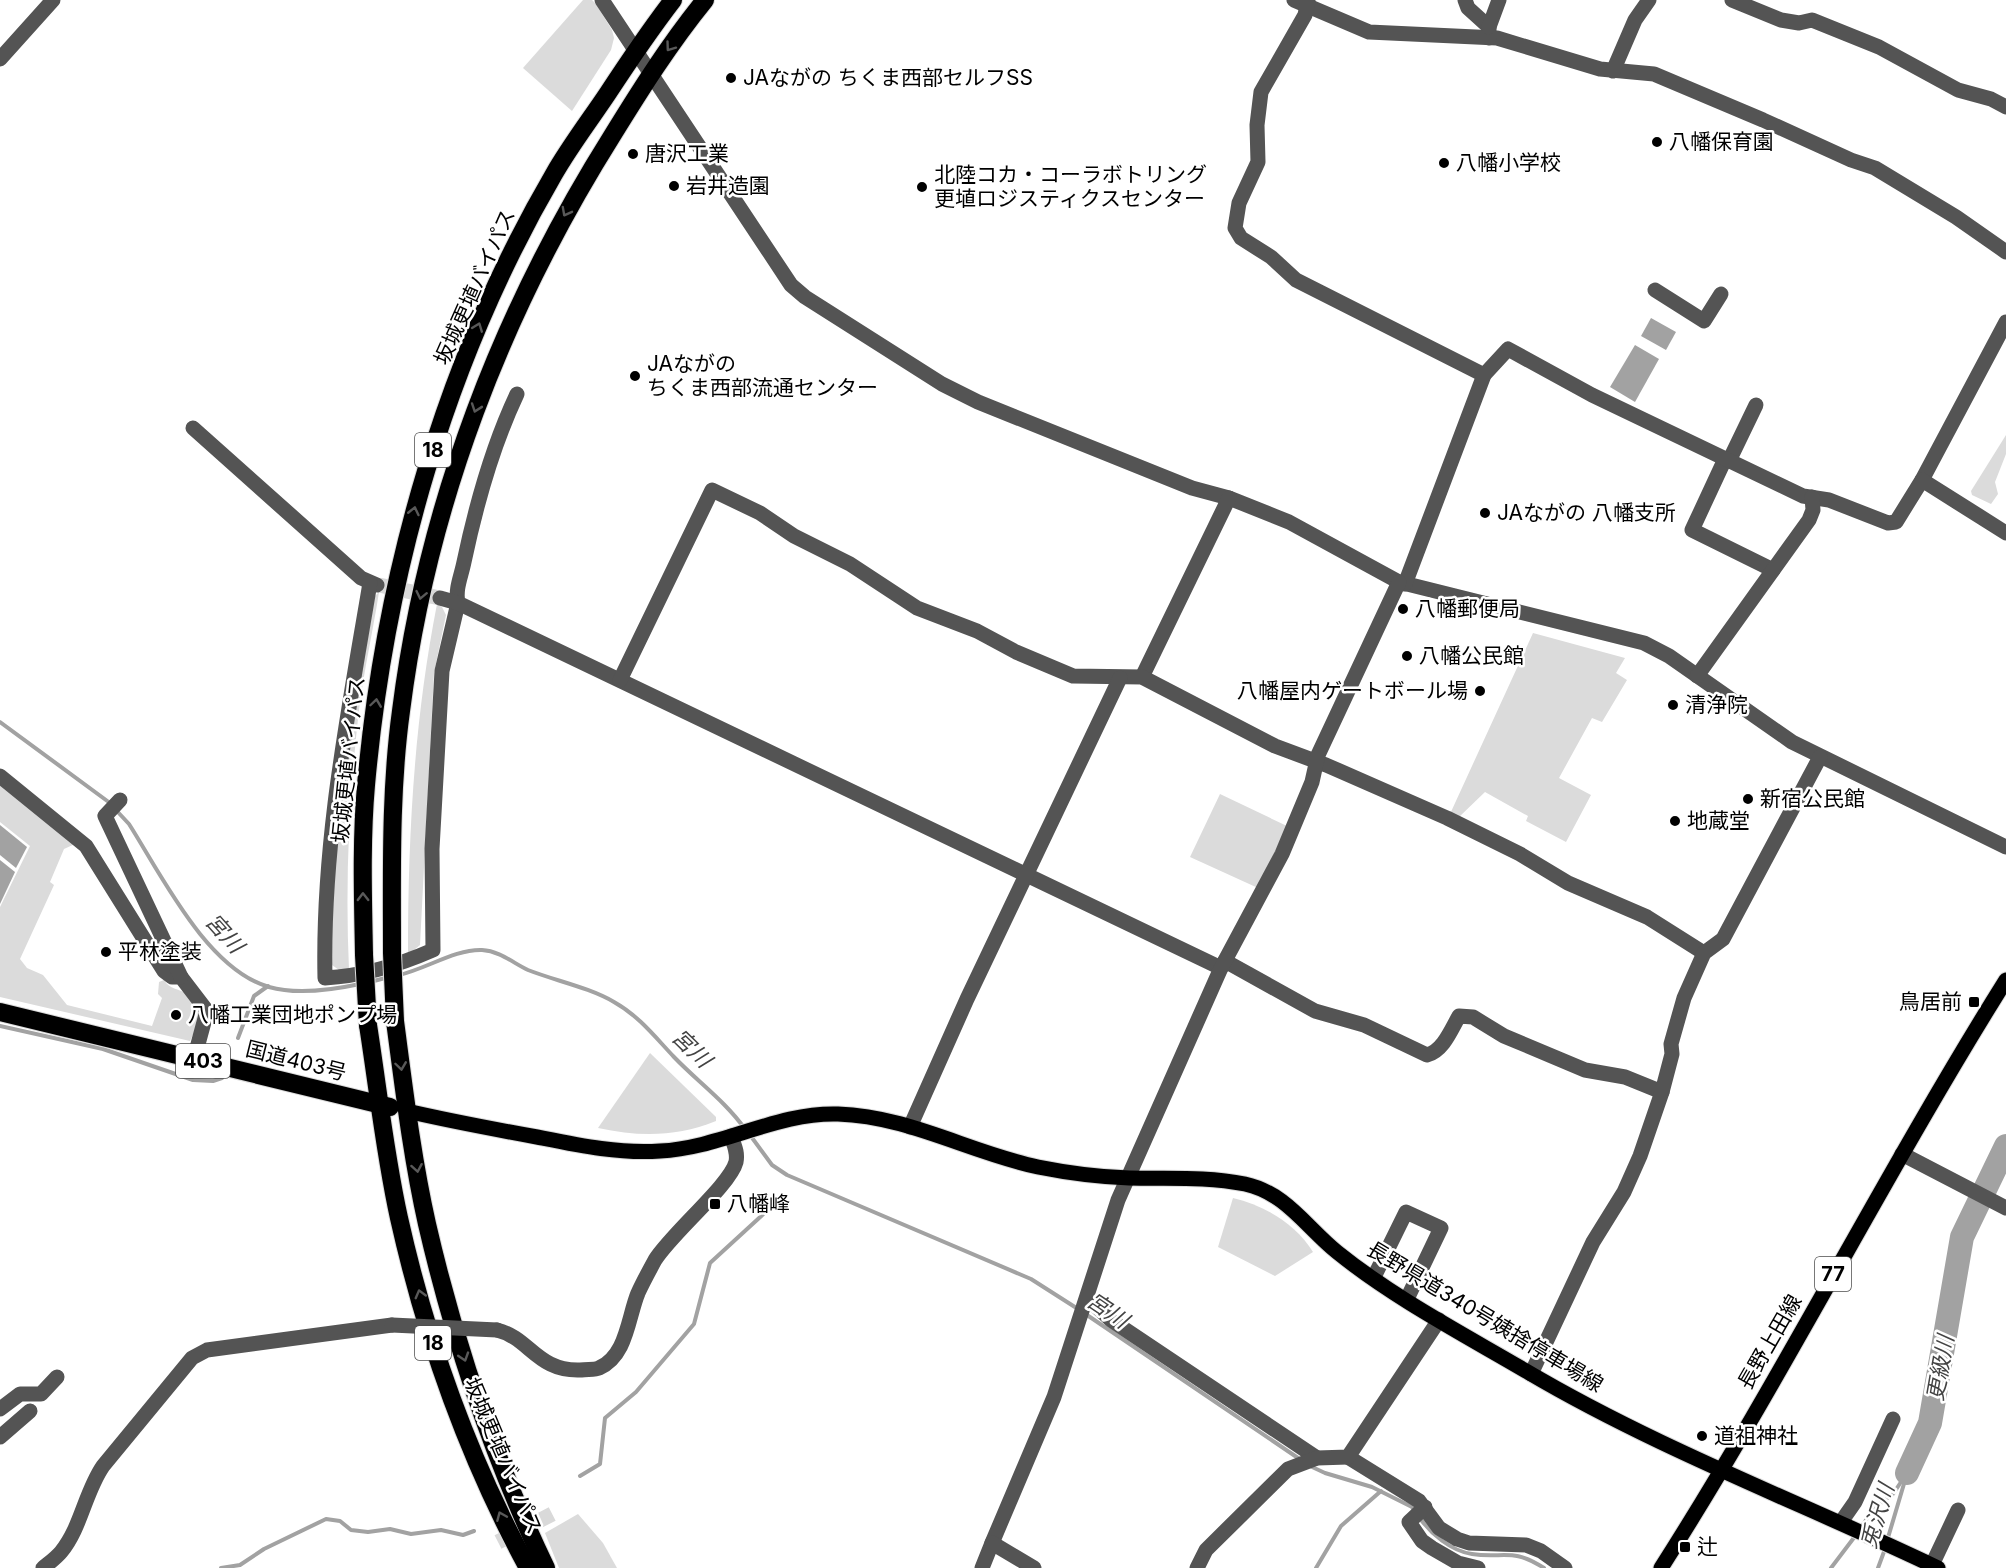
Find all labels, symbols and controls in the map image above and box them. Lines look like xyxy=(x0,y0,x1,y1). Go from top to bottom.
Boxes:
one-way arrow xyxy=(666,40,677,51)
place label: JAながの ちくま西部セルフSS xyxy=(743,65,1033,90)
marker: JAながの ちくま西部セルフSS xyxy=(724,71,738,85)
place label: 八幡保育園 xyxy=(1669,129,1774,154)
marker: 八幡保育園 xyxy=(1650,135,1664,149)
place label: 唐沢工業 xyxy=(645,141,729,166)
marker: 唐沢工業 xyxy=(626,147,640,161)
place label: 八幡小学校 xyxy=(1456,150,1561,175)
marker: 八幡小学校 xyxy=(1437,156,1451,170)
place label: 北陸コカ・コーラボトリング 更埴ロジスティクスセンター xyxy=(934,162,1207,211)
place label: 岩井造園 xyxy=(686,173,770,198)
marker: 岩井造園 xyxy=(667,179,681,193)
marker: 北陸コカ・コーラボトリング 更埴ロジスティクスセンター xyxy=(915,180,929,194)
street label: 坂城更埴バイパス xyxy=(429,205,520,368)
one-way arrow xyxy=(562,206,574,217)
one-way arrow xyxy=(471,323,483,334)
place label: JAながの ちくま西部流通センター xyxy=(647,351,878,400)
marker: JAながの ちくま西部流通センター xyxy=(628,369,642,383)
one-way arrow xyxy=(470,402,483,413)
road number: 18 xyxy=(415,433,451,467)
place label: JAながの 八幡支所 xyxy=(1497,500,1676,525)
marker: JAながの 八幡支所 xyxy=(1478,506,1492,520)
one-way arrow xyxy=(407,507,420,517)
one-way arrow xyxy=(415,589,428,599)
place label: 八幡郵便局 xyxy=(1415,596,1520,621)
marker: 八幡郵便局 xyxy=(1396,602,1410,616)
place label: 八幡公民館 xyxy=(1419,643,1524,668)
marker: 八幡公民館 xyxy=(1400,649,1414,663)
street label: 坂城更埴バイパス xyxy=(327,675,370,845)
place label: 八幡屋内ゲートボール場 xyxy=(1237,678,1468,703)
marker: 八幡屋内ゲートボール場 xyxy=(1473,684,1487,698)
place label: 清浄院 xyxy=(1685,692,1748,717)
one-way arrow xyxy=(370,698,382,707)
marker: 清浄院 xyxy=(1666,698,1680,712)
place label: 新宿公民館 xyxy=(1760,786,1865,811)
marker: 新宿公民館 xyxy=(1741,792,1755,806)
place label: 地蔵堂 xyxy=(1687,808,1750,833)
marker: 地蔵堂 xyxy=(1668,814,1682,828)
one-way arrow xyxy=(357,892,369,901)
water label: 宮川 xyxy=(201,908,251,960)
place label: 平林塗装 xyxy=(118,939,202,964)
marker: 平林塗装 xyxy=(99,945,113,959)
place label: 鳥居前 xyxy=(1899,989,1962,1014)
marker: 鳥居前 xyxy=(1967,995,1981,1009)
place label: 八幡工業団地ポンプ場 xyxy=(188,1002,397,1027)
marker: 八幡工業団地ポンプ場 xyxy=(169,1008,183,1022)
water label: 宮川 xyxy=(667,1023,718,1074)
street label: 国道403号 xyxy=(243,1036,349,1085)
road number: 403 xyxy=(176,1044,230,1078)
one-way arrow xyxy=(394,1061,406,1071)
one-way arrow xyxy=(410,1163,423,1173)
place label: 八幡峰 xyxy=(727,1191,790,1216)
marker: 八幡峰 xyxy=(708,1197,722,1211)
street label: 長野県道340号姨捨停車場線 xyxy=(1363,1236,1608,1397)
road number: 77 xyxy=(1815,1257,1851,1291)
water label: 宮川 xyxy=(1082,1287,1135,1334)
one-way arrow xyxy=(415,1289,427,1300)
street label: 長野上田線 xyxy=(1732,1290,1807,1393)
road number: 18 xyxy=(415,1326,451,1360)
water label: 更級川 xyxy=(1921,1331,1959,1403)
one-way arrow xyxy=(457,1351,470,1362)
street label: 坂城更埴バイパス xyxy=(459,1374,548,1538)
place label: 道祖神社 xyxy=(1714,1423,1798,1448)
marker: 道祖神社 xyxy=(1695,1429,1709,1443)
water label: 兎沢川 xyxy=(1855,1479,1900,1551)
one-way arrow xyxy=(496,1511,508,1522)
place label: 辻 xyxy=(1697,1534,1718,1559)
marker: 辻 xyxy=(1678,1540,1692,1554)

